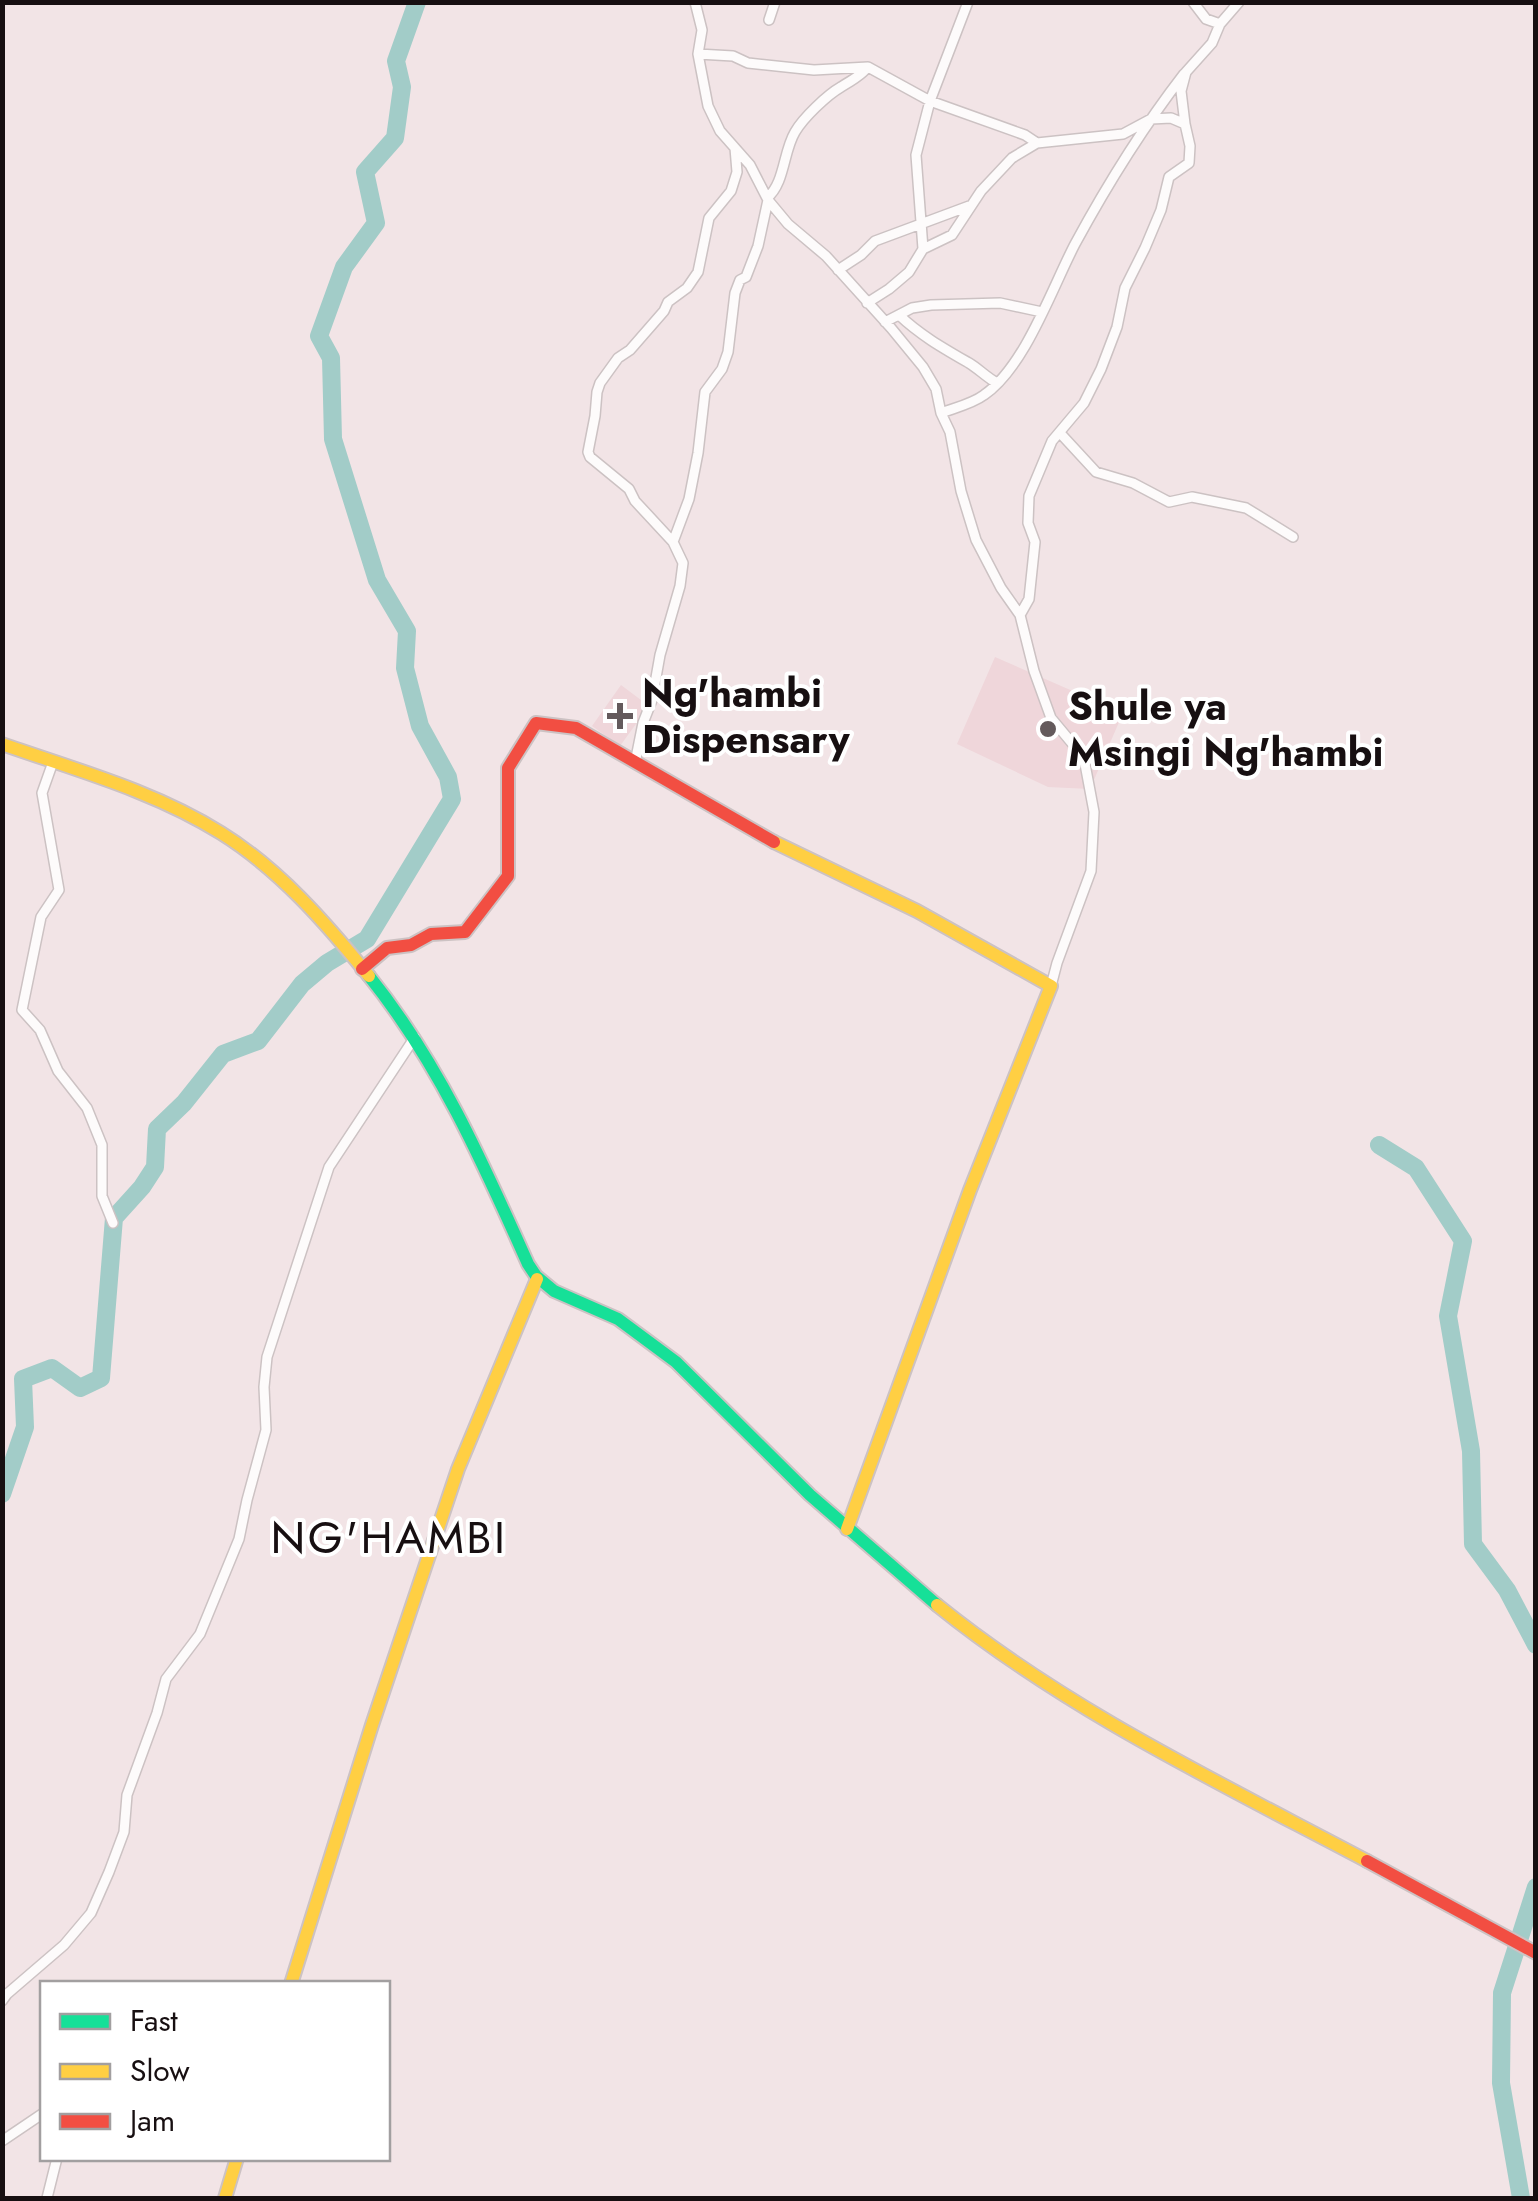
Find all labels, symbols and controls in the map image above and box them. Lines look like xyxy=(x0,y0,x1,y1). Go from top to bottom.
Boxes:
place label: Ng'hambi Dispensary xyxy=(642,664,851,768)
place label: Shule ya Msingi Ng'hambi xyxy=(1068,677,1383,781)
marker: Ng'hambi Dispensary xyxy=(607,703,633,729)
marker: Shule ya Msingi Ng'hambi xyxy=(1037,718,1059,740)
district label: NG'HAMBI xyxy=(270,1505,508,1570)
legend xyxy=(40,1981,390,2161)
text: Fast xyxy=(130,1999,179,2042)
text: Slow xyxy=(130,2049,190,2092)
text: Jam xyxy=(126,2099,175,2142)

